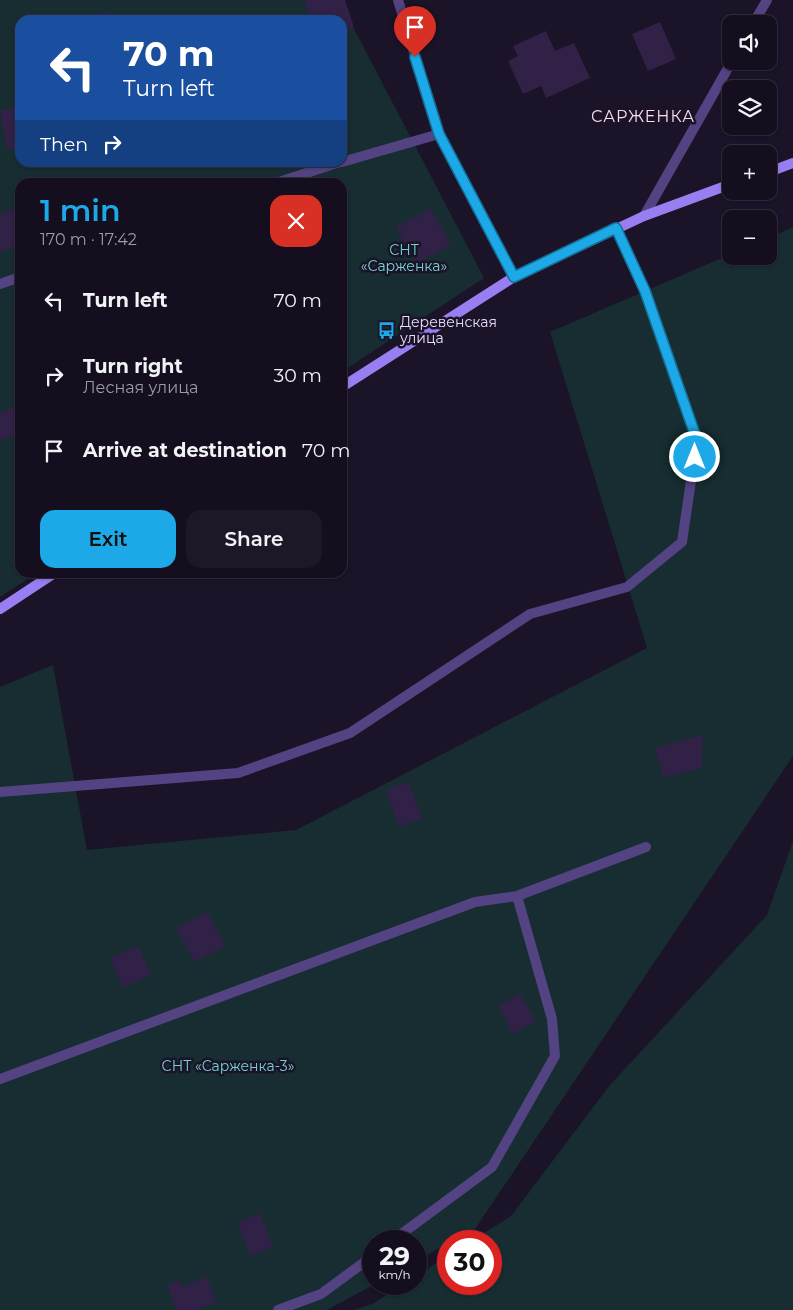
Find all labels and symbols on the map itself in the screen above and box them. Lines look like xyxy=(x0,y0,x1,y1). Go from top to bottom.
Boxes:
pin xyxy=(394,6,436,57)
district label: САРЖЕНКА xyxy=(591,107,695,126)
park label: СНТ «Сарженка» xyxy=(361,241,447,275)
place label: Деревенская улица xyxy=(399,313,497,347)
bus stop icon: Деревенская улица xyxy=(376,320,396,340)
position arrow xyxy=(668,430,720,482)
park label: СНТ «Сарженка-3» xyxy=(162,1057,294,1075)
speed limit sign: 30 xyxy=(437,1230,502,1295)

